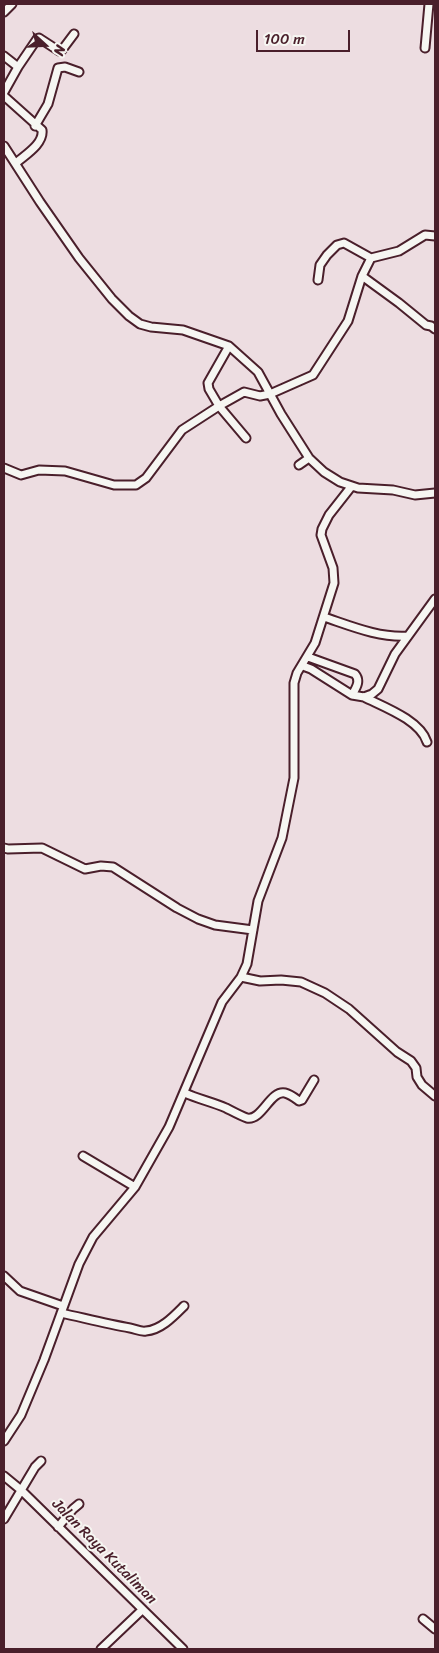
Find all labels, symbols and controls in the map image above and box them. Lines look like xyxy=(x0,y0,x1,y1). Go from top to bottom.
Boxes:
north arrow xyxy=(20,20,70,70)
scale bar xyxy=(259,20,353,52)
text: 100 m xyxy=(264,26,305,52)
text: N xyxy=(46,41,73,59)
street label: Jalan Raya Kutaliman xyxy=(48,1496,160,1608)

